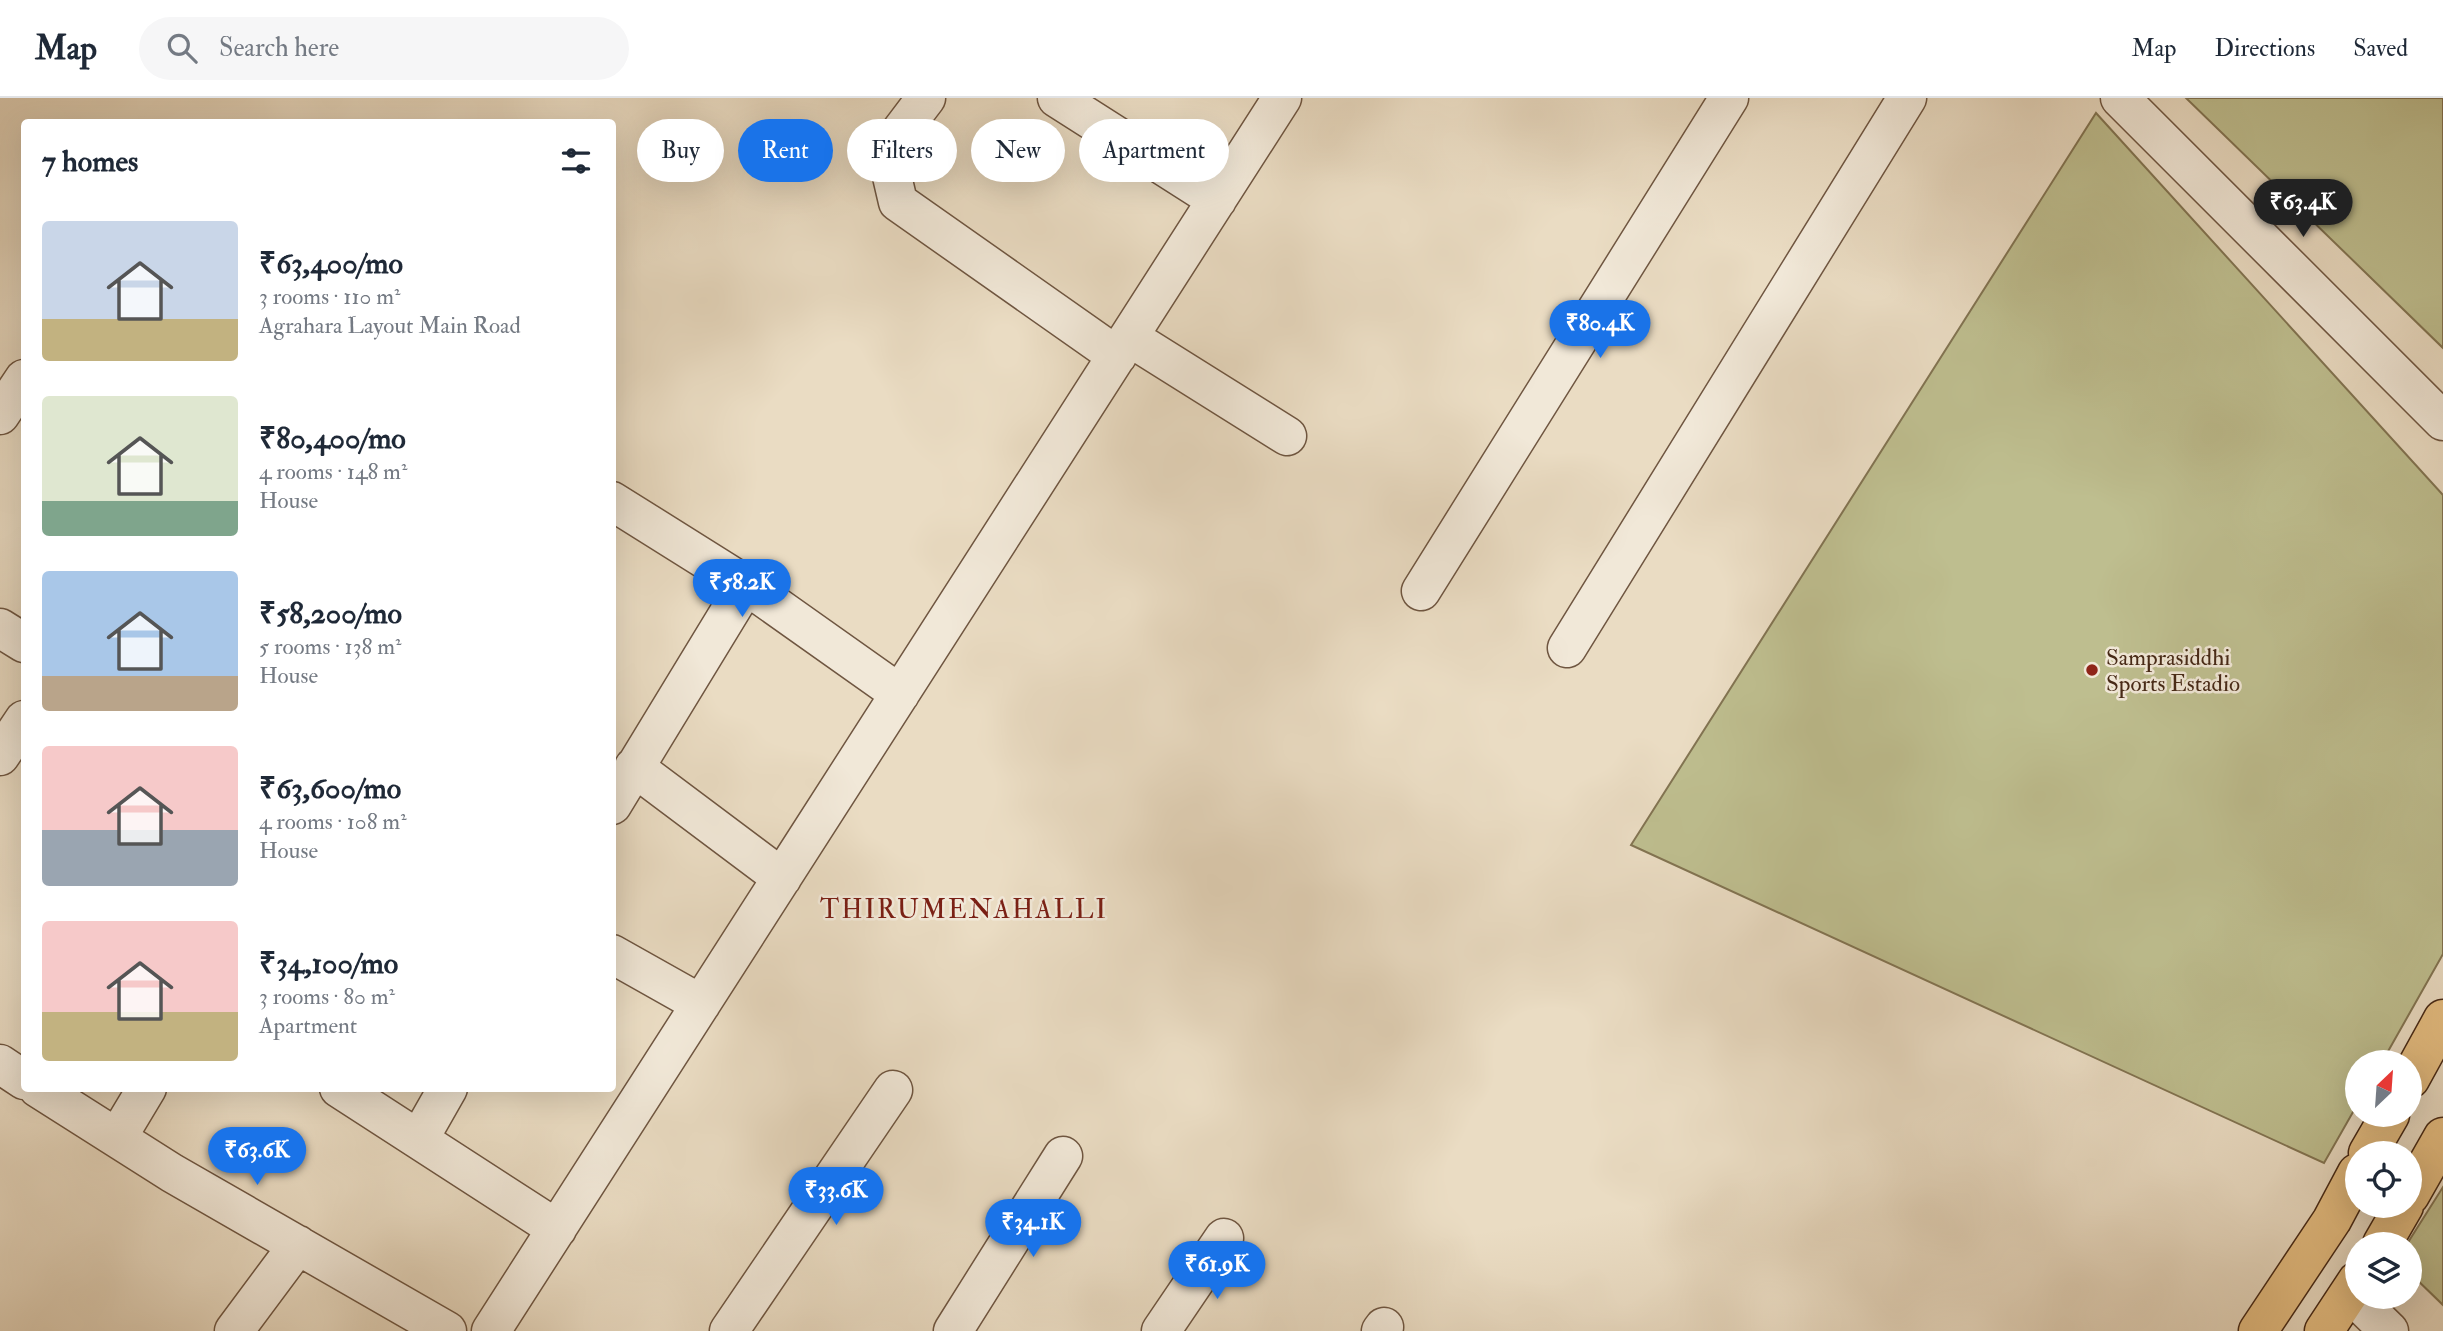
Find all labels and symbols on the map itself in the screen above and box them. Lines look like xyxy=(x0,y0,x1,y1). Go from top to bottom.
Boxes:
pin: ₹63.4K xyxy=(2246,180,2360,239)
pin: ₹80.4K xyxy=(1543,300,1657,360)
pin: ₹58.2K xyxy=(685,560,799,619)
place label: Samprasiddhi Sports Estadio xyxy=(2106,643,2240,699)
marker: Samprasiddhi Sports Estadio xyxy=(2084,662,2100,678)
district label: THIRUMENAHALLI xyxy=(820,894,1108,926)
north arrow xyxy=(2345,1050,2422,1127)
pin: ₹63.6K xyxy=(200,1128,314,1187)
pin: ₹33.6K xyxy=(779,1168,893,1227)
pin: ₹34.1K xyxy=(976,1200,1090,1259)
pin: ₹61.9K xyxy=(1160,1242,1274,1301)

